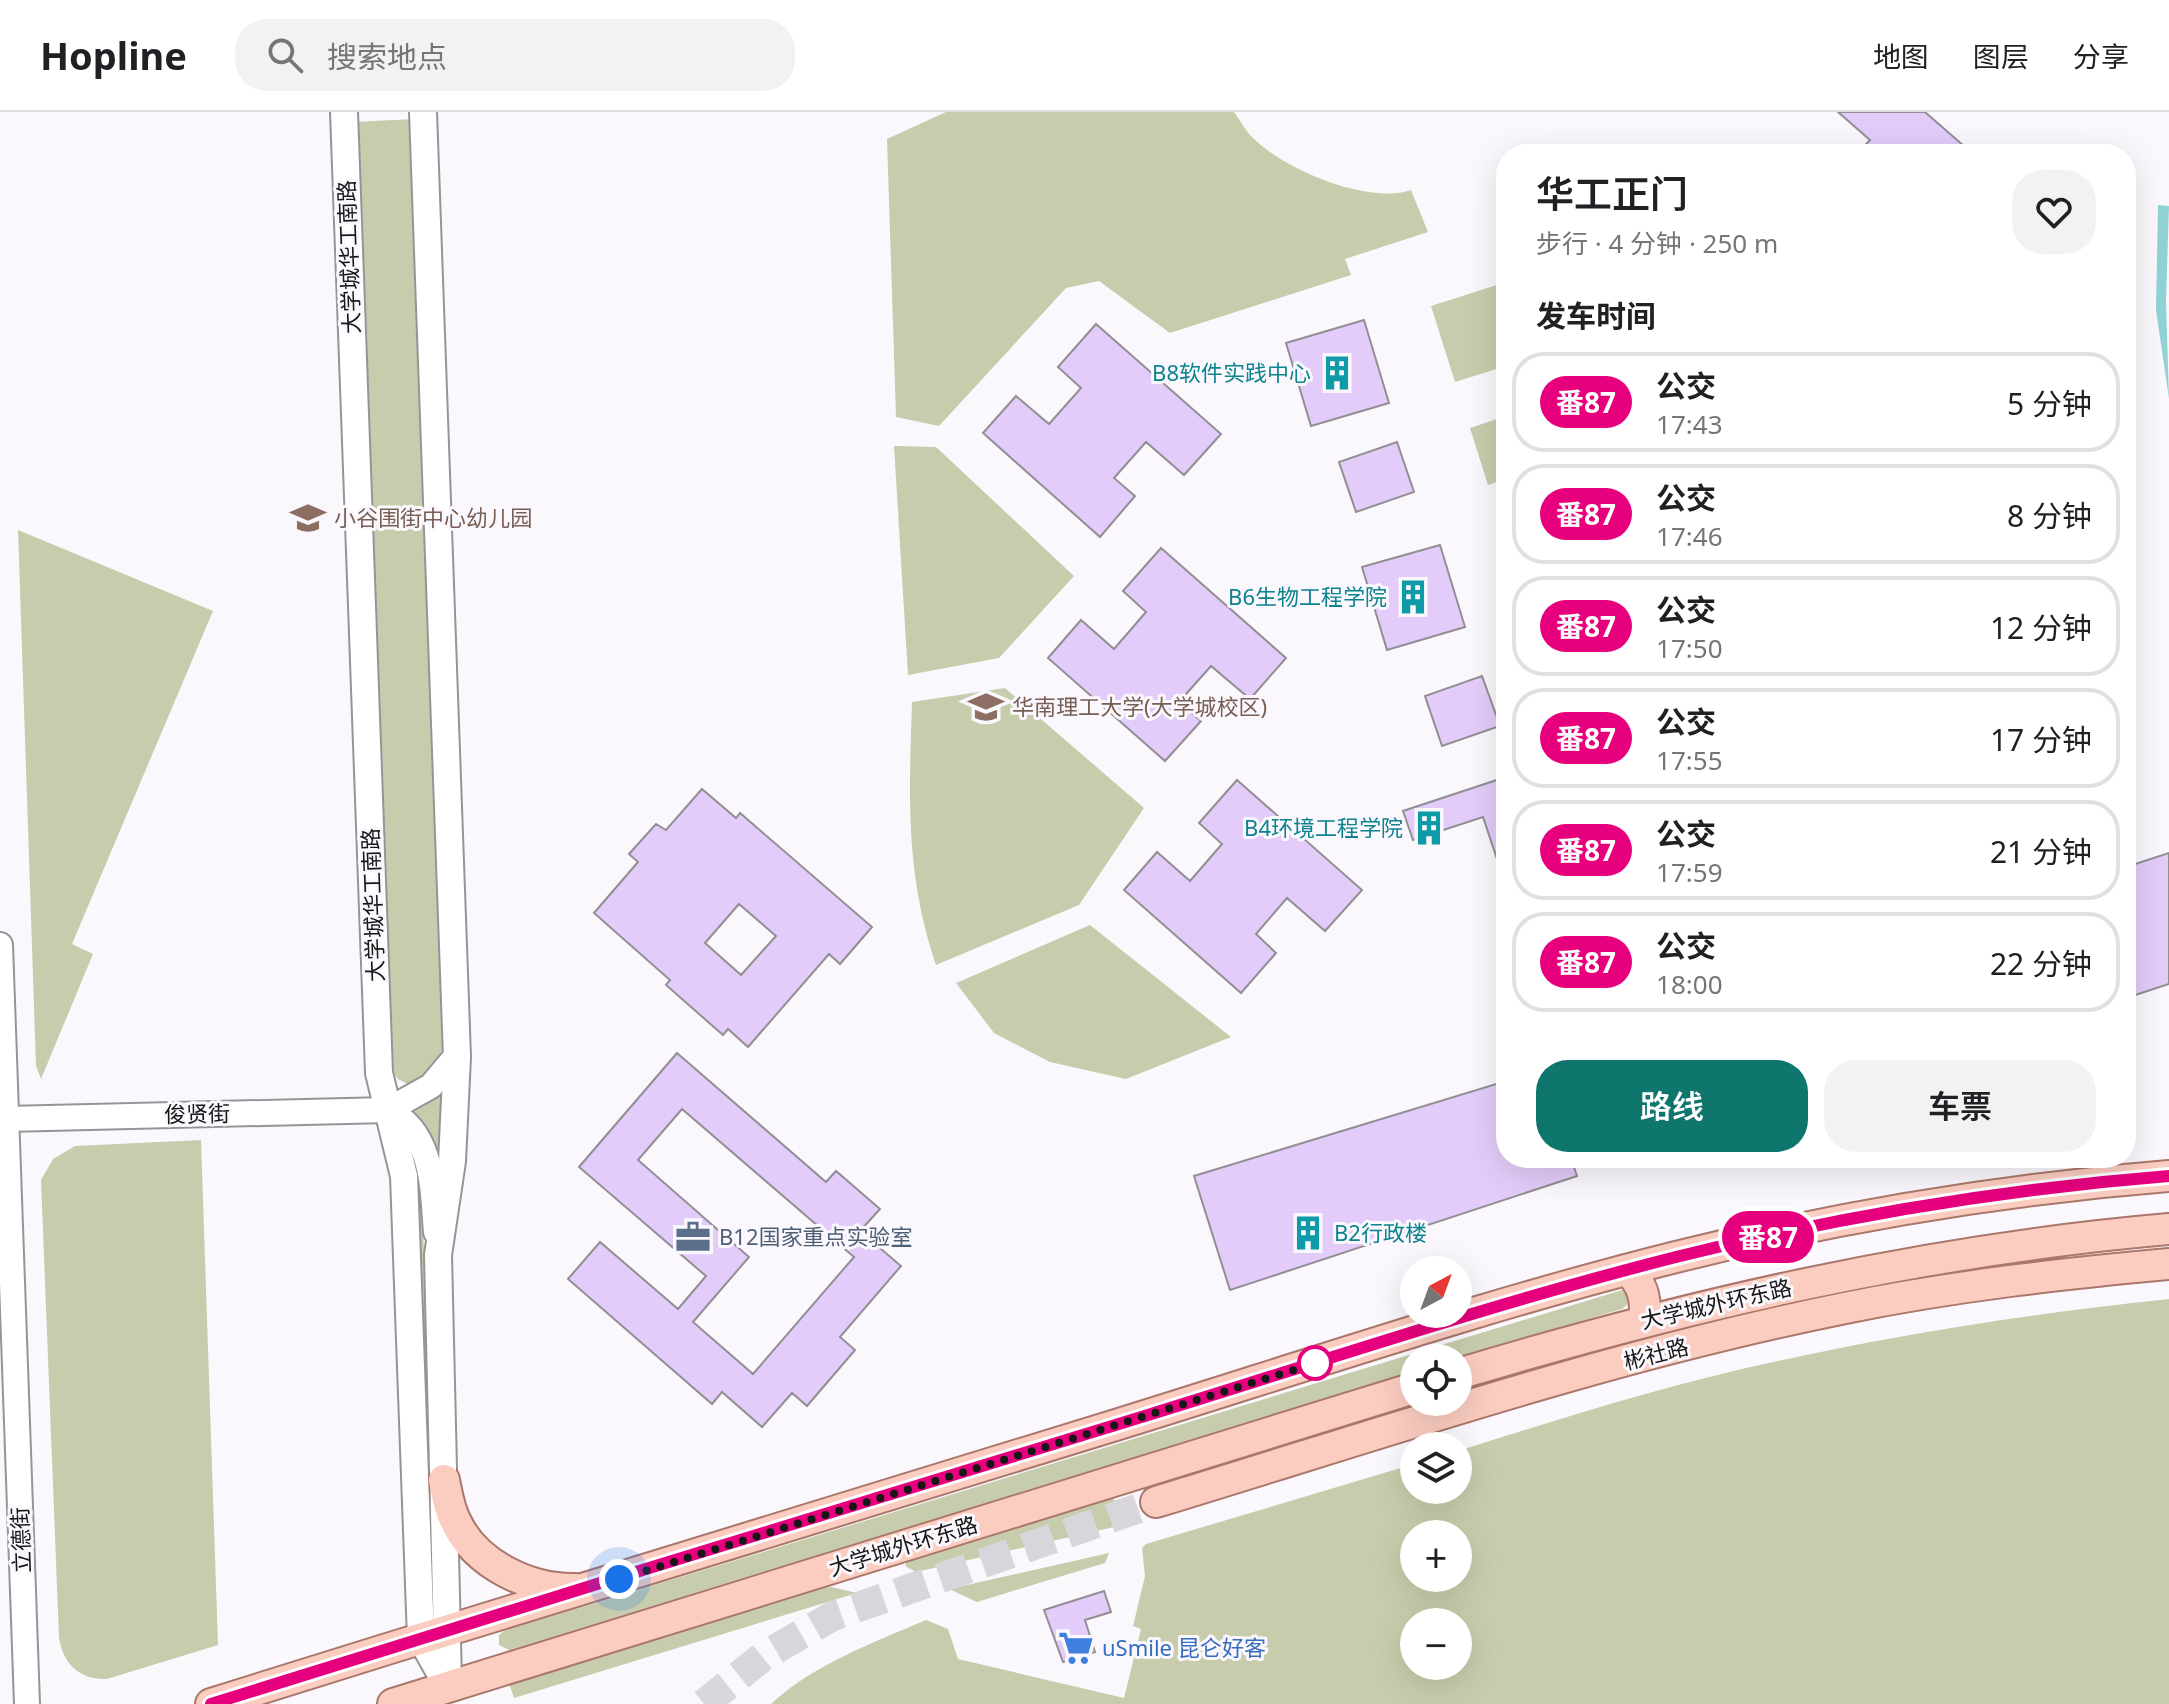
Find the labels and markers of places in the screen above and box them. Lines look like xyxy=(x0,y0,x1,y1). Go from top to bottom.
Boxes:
building icon: B8软件实践中心 xyxy=(1318,354,1356,392)
place label: B8软件实践中心 xyxy=(1152,357,1311,387)
school or university icon: 小谷围街中心幼儿园 xyxy=(289,499,327,537)
place label: 小谷围街中心幼儿园 xyxy=(334,502,532,532)
building icon: B6生物工程学院 xyxy=(1394,578,1432,616)
place label: B6生物工程学院 xyxy=(1228,581,1387,611)
school or university icon: 华南理工大学(大学城校区) xyxy=(967,688,1005,726)
place label: 华南理工大学(大学城校区) xyxy=(1012,691,1267,721)
building icon: B4环境工程学院 xyxy=(1410,809,1448,847)
place label: B4环境工程学院 xyxy=(1244,812,1403,842)
building icon: B2行政楼 xyxy=(1289,1214,1327,1252)
place label: B2行政楼 xyxy=(1334,1217,1427,1247)
office icon: B12国家重点实验室 xyxy=(674,1218,712,1256)
place label: B12国家重点实验室 xyxy=(719,1221,912,1251)
unlabelled marker xyxy=(1298,1346,1332,1380)
supermarket icon: uSmile 昆仑好客 xyxy=(1057,1629,1095,1667)
place label: uSmile 昆仑好客 xyxy=(1102,1632,1266,1662)

